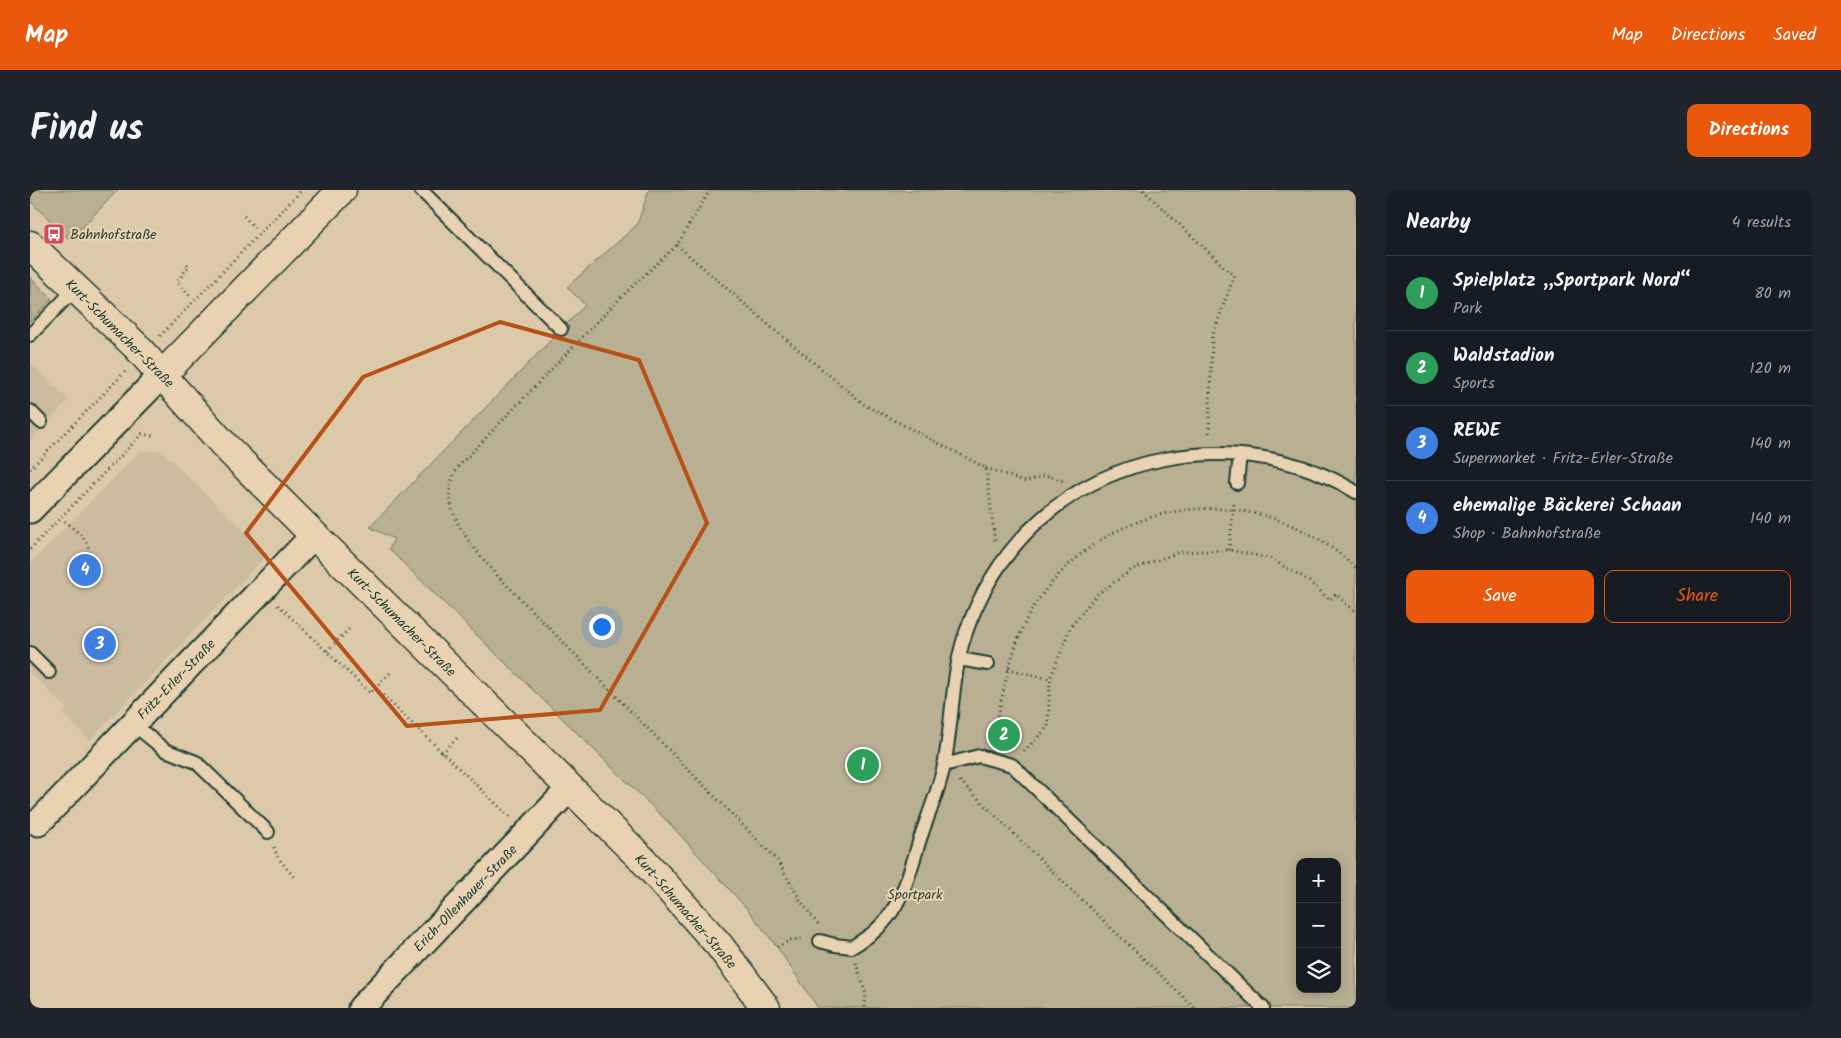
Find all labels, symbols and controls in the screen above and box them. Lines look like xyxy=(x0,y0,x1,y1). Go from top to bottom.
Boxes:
text: Map xyxy=(25,16,68,55)
text: Map xyxy=(1611,21,1643,50)
text: Directions xyxy=(1671,21,1745,50)
text: Saved xyxy=(1773,21,1816,50)
text: Find us xyxy=(30,102,143,158)
button: Directions xyxy=(1687,104,1811,157)
text: Nearby xyxy=(1406,206,1471,239)
text: 4 results xyxy=(1732,210,1791,235)
bus stop icon: Bahnhofstraße xyxy=(42,222,66,246)
place label: Bahnhofstraße xyxy=(70,224,157,246)
text: Spielplatz „Sportpark Nord“ xyxy=(1453,266,1691,296)
street label: Kurt-Schumacher-Straße xyxy=(60,274,179,394)
text: 1 xyxy=(1420,281,1424,306)
text: 80 m xyxy=(1754,281,1791,306)
text: Park xyxy=(1453,296,1482,321)
text: Waldstadion xyxy=(1453,341,1554,371)
text: 2 xyxy=(1417,356,1427,381)
text: 120 m xyxy=(1750,356,1791,381)
text: Sports xyxy=(1453,371,1495,396)
text: REWE xyxy=(1453,416,1500,446)
text: 3 xyxy=(1418,431,1426,456)
text: 140 m xyxy=(1750,431,1791,456)
text: Supermarket · Fritz-Erler-Straße xyxy=(1453,446,1673,471)
text: ehemalige Bäckerei Schaan xyxy=(1453,491,1682,521)
text: 4 xyxy=(1418,506,1426,531)
text: 140 m xyxy=(1750,506,1791,531)
text: Shop · Bahnhofstraße xyxy=(1453,521,1601,546)
pin: 4 xyxy=(69,551,101,589)
street label: Kurt-Schumacher-Straße xyxy=(342,563,461,683)
button: Save xyxy=(1406,570,1594,623)
button: Share xyxy=(1604,570,1791,623)
your location xyxy=(589,614,615,640)
pin: 3 xyxy=(84,625,116,663)
street label: Fritz-Erler-Straße xyxy=(132,634,222,725)
pin: 2 xyxy=(988,716,1020,754)
pin: 1 xyxy=(847,746,879,784)
street label: Erich-Ollenhauer-Straße xyxy=(408,839,524,957)
street label: Kurt-Schumacher-Straße xyxy=(629,849,742,975)
map controls xyxy=(1296,858,1341,993)
button: + xyxy=(1296,858,1341,903)
park label: Sportpark xyxy=(888,884,943,906)
button: − xyxy=(1296,903,1341,948)
button: layers xyxy=(1296,948,1341,993)

